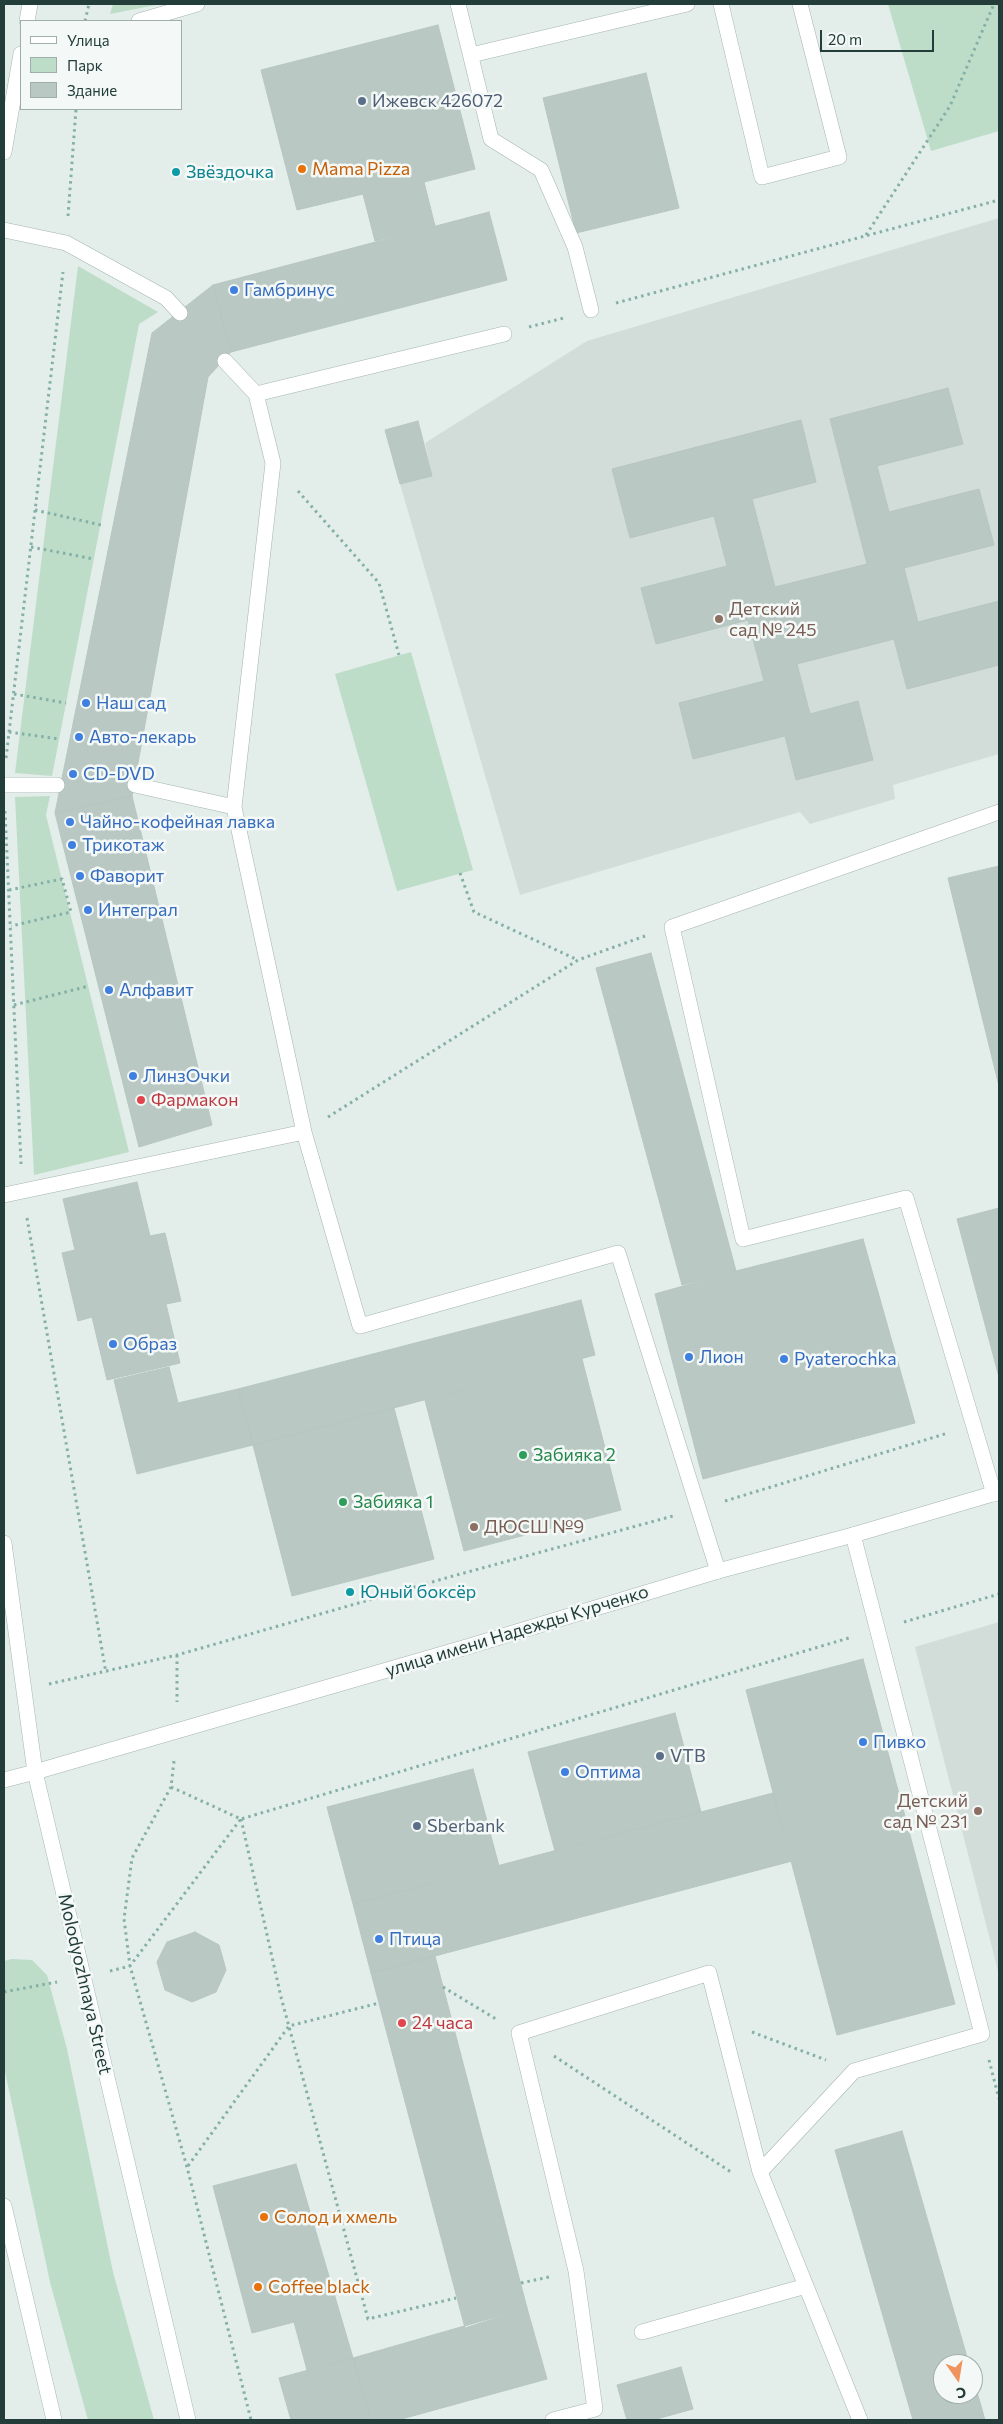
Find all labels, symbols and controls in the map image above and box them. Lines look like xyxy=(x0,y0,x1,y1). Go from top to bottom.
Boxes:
legend xyxy=(20,20,182,110)
scale bar xyxy=(823,20,937,52)
text: 20 m xyxy=(828,30,862,48)
text: Улица xyxy=(67,31,109,49)
text: Парк xyxy=(67,56,103,74)
text: Здание xyxy=(67,81,117,99)
place label: Ижевск 426072 xyxy=(372,90,503,112)
marker: Ижевск 426072 xyxy=(356,95,368,107)
place label: Mama Pizza xyxy=(312,158,410,180)
place label: Звёздочка xyxy=(186,161,274,183)
marker: Mama Pizza xyxy=(296,163,308,175)
marker: Звёздочка xyxy=(170,166,182,178)
place label: Гамбринус xyxy=(244,279,335,301)
marker: Гамбринус xyxy=(228,284,240,296)
place label: Детский сад № 245 xyxy=(729,598,817,640)
marker: Детский сад № 245 xyxy=(713,613,725,625)
place label: Наш сад xyxy=(96,692,166,714)
marker: Наш сад xyxy=(80,697,92,709)
place label: Авто-лекарь xyxy=(89,726,196,748)
marker: Авто-лекарь xyxy=(73,731,85,743)
place label: CD-DVD xyxy=(83,763,155,785)
marker: CD-DVD xyxy=(67,768,79,780)
place label: Чайно-кофейная лавка xyxy=(80,811,275,833)
marker: Чайно-кофейная лавка xyxy=(64,816,76,828)
place label: Трикотаж xyxy=(82,834,165,856)
marker: Трикотаж xyxy=(66,839,78,851)
place label: Фаворит xyxy=(90,865,164,887)
marker: Фаворит xyxy=(74,870,86,882)
place label: Интеграл xyxy=(98,899,178,921)
marker: Интеграл xyxy=(82,904,94,916)
place label: Алфавит xyxy=(119,979,194,1001)
marker: Алфавит xyxy=(103,984,115,996)
place label: ЛинзОчки xyxy=(143,1065,230,1087)
marker: ЛинзОчки xyxy=(127,1070,139,1082)
place label: Фармакон xyxy=(151,1089,239,1111)
marker: Фармакон xyxy=(135,1094,147,1106)
place label: Образ xyxy=(123,1333,177,1355)
marker: Образ xyxy=(107,1338,119,1350)
place label: Лион xyxy=(699,1346,744,1368)
place label: Pyaterochka xyxy=(794,1348,897,1370)
marker: Лион xyxy=(683,1351,695,1363)
marker: Pyaterochka xyxy=(778,1353,790,1365)
place label: Забияка 2 xyxy=(533,1444,616,1466)
marker: Забияка 2 xyxy=(517,1449,529,1461)
place label: Забияка 1 xyxy=(353,1491,433,1513)
marker: Забияка 1 xyxy=(337,1496,349,1508)
place label: ДЮСШ №9 xyxy=(484,1516,584,1538)
marker: ДЮСШ №9 xyxy=(468,1521,480,1533)
place label: Юный боксёр xyxy=(360,1581,476,1603)
street label: улица имени Надежды Курченко xyxy=(383,1581,651,1681)
marker: Юный боксёр xyxy=(344,1586,356,1598)
place label: Пивко xyxy=(873,1731,926,1753)
marker: Пивко xyxy=(857,1736,869,1748)
place label: VTB xyxy=(670,1745,706,1767)
marker: VTB xyxy=(654,1750,666,1762)
place label: Оптима xyxy=(575,1761,641,1783)
marker: Оптима xyxy=(559,1766,571,1778)
place label: Детский сад № 231 xyxy=(883,1790,968,1832)
marker: Детский сад № 231 xyxy=(972,1805,984,1817)
place label: Sberbank xyxy=(427,1815,505,1837)
marker: Sberbank xyxy=(411,1820,423,1832)
street label: Molodyozhnaya Street xyxy=(54,1891,116,2077)
place label: Птица xyxy=(389,1928,441,1950)
marker: Птица xyxy=(373,1933,385,1945)
place label: 24 часа xyxy=(412,2012,473,2034)
marker: 24 часа xyxy=(396,2017,408,2029)
place label: Солод и хмель xyxy=(274,2206,397,2228)
marker: Солод и хмель xyxy=(258,2211,270,2223)
place label: Coffee black xyxy=(268,2276,370,2298)
marker: Coffee black xyxy=(252,2281,264,2293)
north arrow xyxy=(933,2354,983,2404)
text: С xyxy=(955,2384,968,2402)

